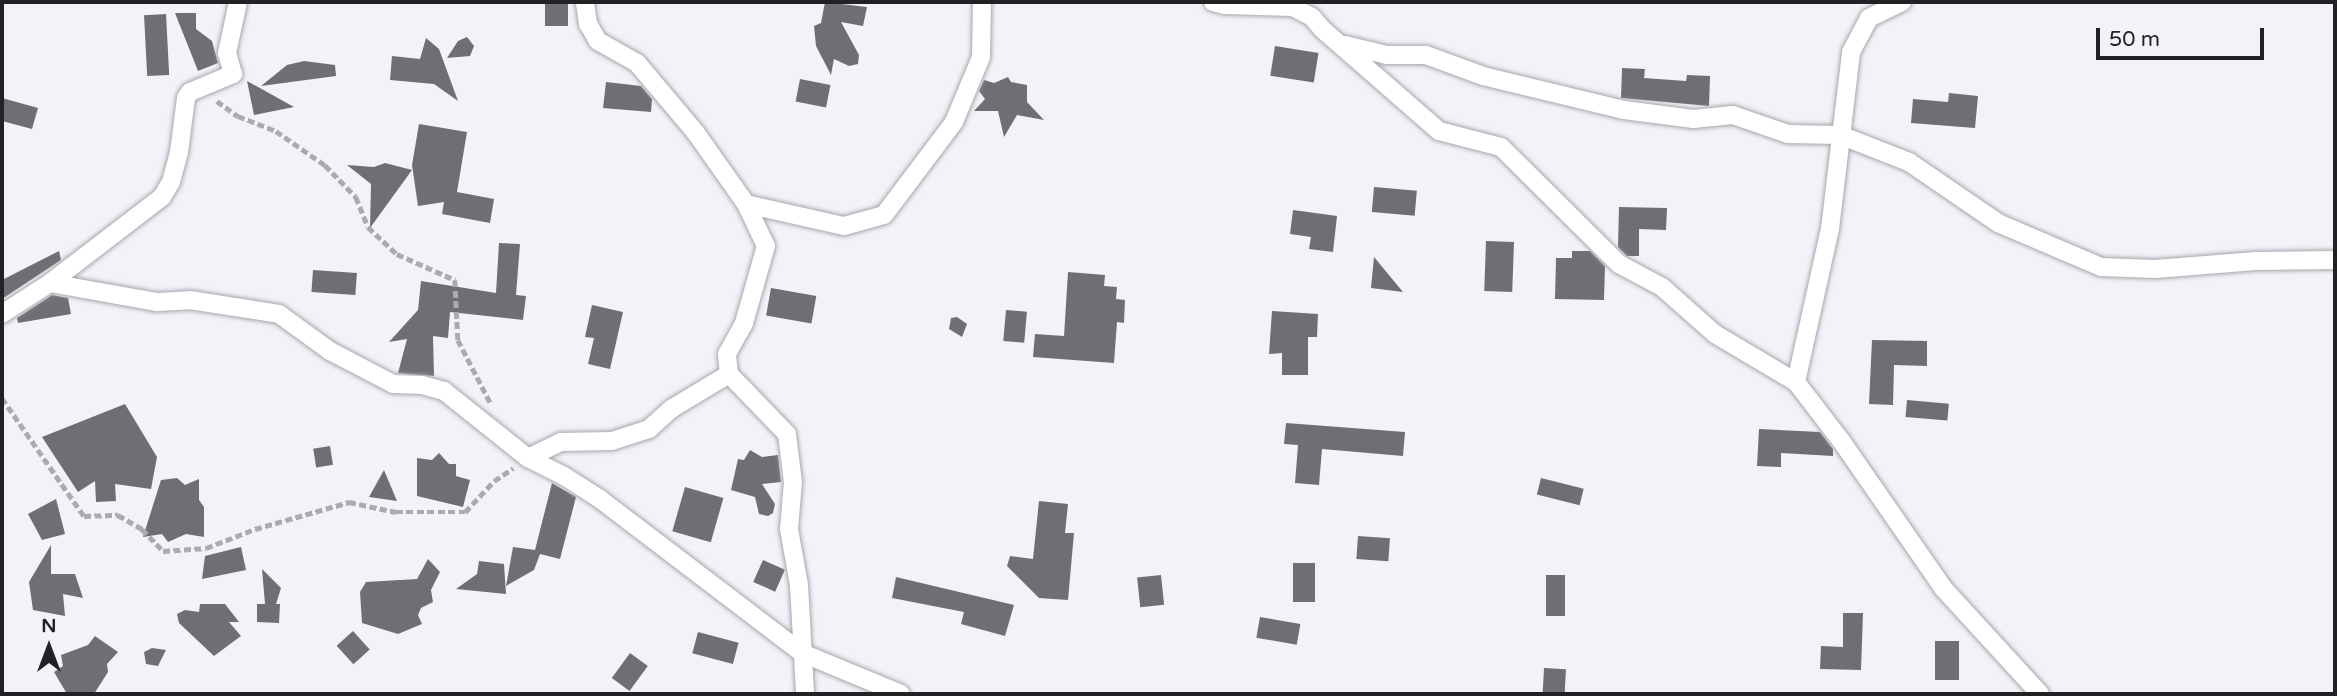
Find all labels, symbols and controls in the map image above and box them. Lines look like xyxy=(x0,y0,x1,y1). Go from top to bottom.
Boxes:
scale bar xyxy=(2099,14,2267,58)
text: 50 m xyxy=(2109,27,2160,52)
north arrow xyxy=(14,612,84,682)
text: N xyxy=(41,615,57,637)

